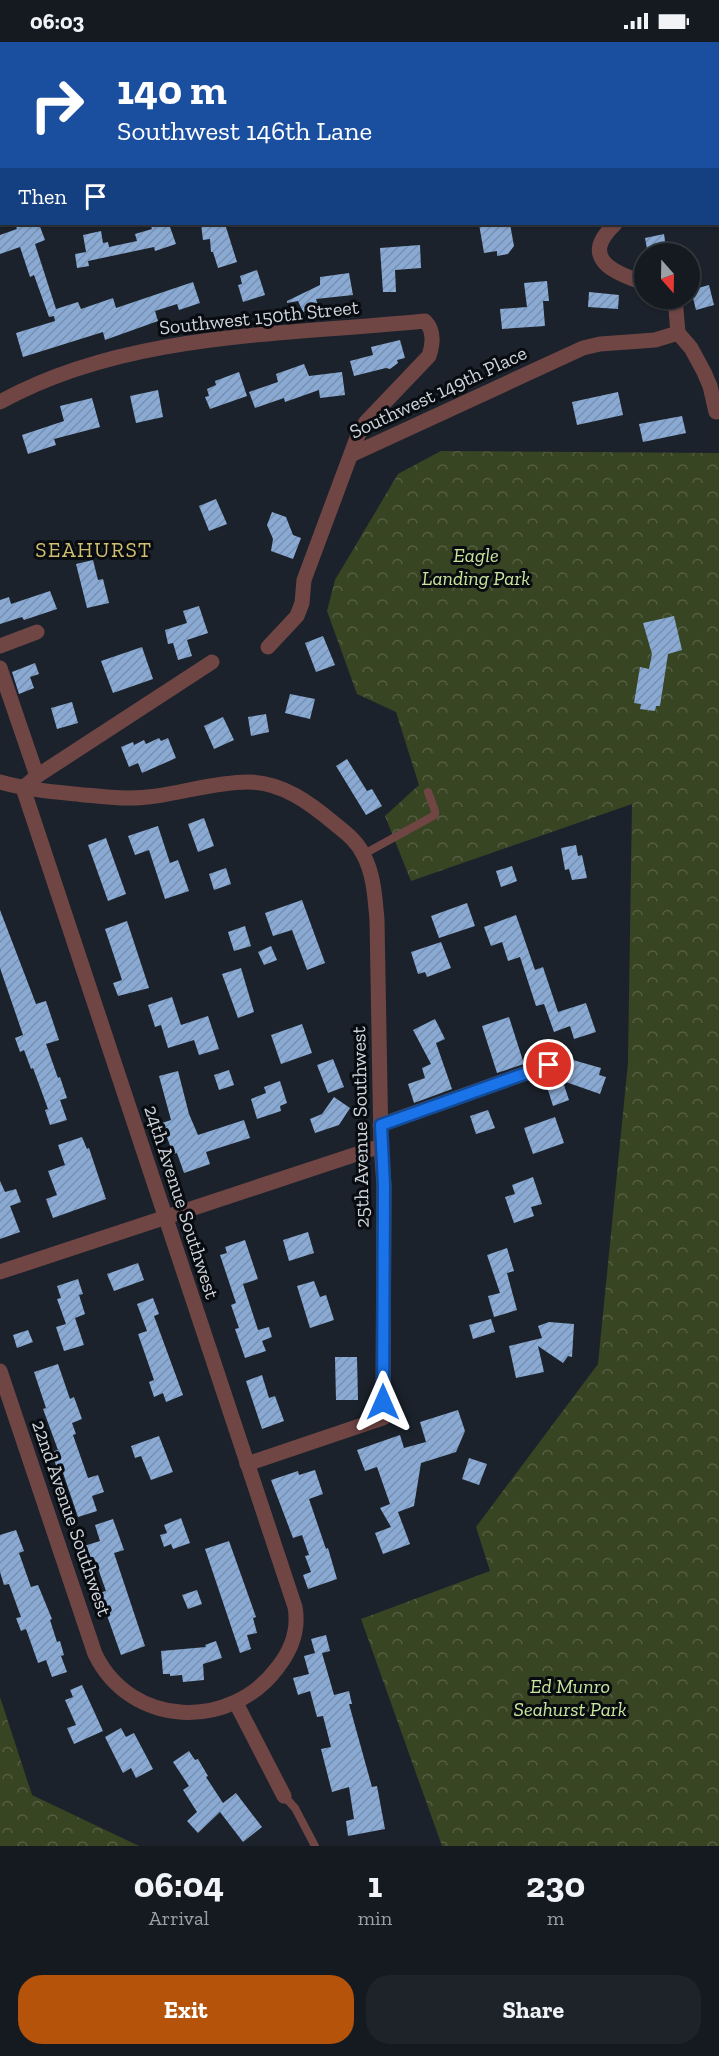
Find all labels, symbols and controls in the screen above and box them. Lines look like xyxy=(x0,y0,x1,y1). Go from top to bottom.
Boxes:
text: 06:03 xyxy=(30,8,84,35)
text: 140 m xyxy=(117,64,227,115)
icon: right xyxy=(18,66,96,144)
text: Southwest 146th Lane xyxy=(117,115,372,147)
icon: arrive xyxy=(79,180,112,213)
text: Then xyxy=(18,183,67,210)
north arrow xyxy=(634,243,700,309)
map controls xyxy=(634,243,700,309)
street label: Southwest 150th Street xyxy=(158,295,361,339)
street label: Southwest 149th Place xyxy=(346,340,530,444)
district label: SEAHURST xyxy=(35,537,153,562)
park label: Eagle Landing Park xyxy=(422,543,530,590)
street label: 25th Avenue Southwest xyxy=(346,1025,374,1228)
pin xyxy=(523,1039,574,1090)
icon: arrive xyxy=(532,1048,565,1081)
street label: 24th Avenue Southwest xyxy=(139,1102,225,1303)
position arrow xyxy=(351,1370,415,1434)
street label: 22nd Avenue Southwest xyxy=(27,1417,117,1620)
park label: Ed Munro Seahurst Park xyxy=(513,1674,627,1721)
text: 06:04 xyxy=(134,1863,224,1906)
text: 1 xyxy=(368,1863,382,1906)
text: 230 xyxy=(526,1863,585,1906)
text: Arrival xyxy=(149,1906,209,1930)
text: min xyxy=(358,1906,392,1930)
text: m xyxy=(547,1906,564,1930)
button: Exit xyxy=(18,1975,354,2044)
button: Share xyxy=(366,1975,701,2044)

